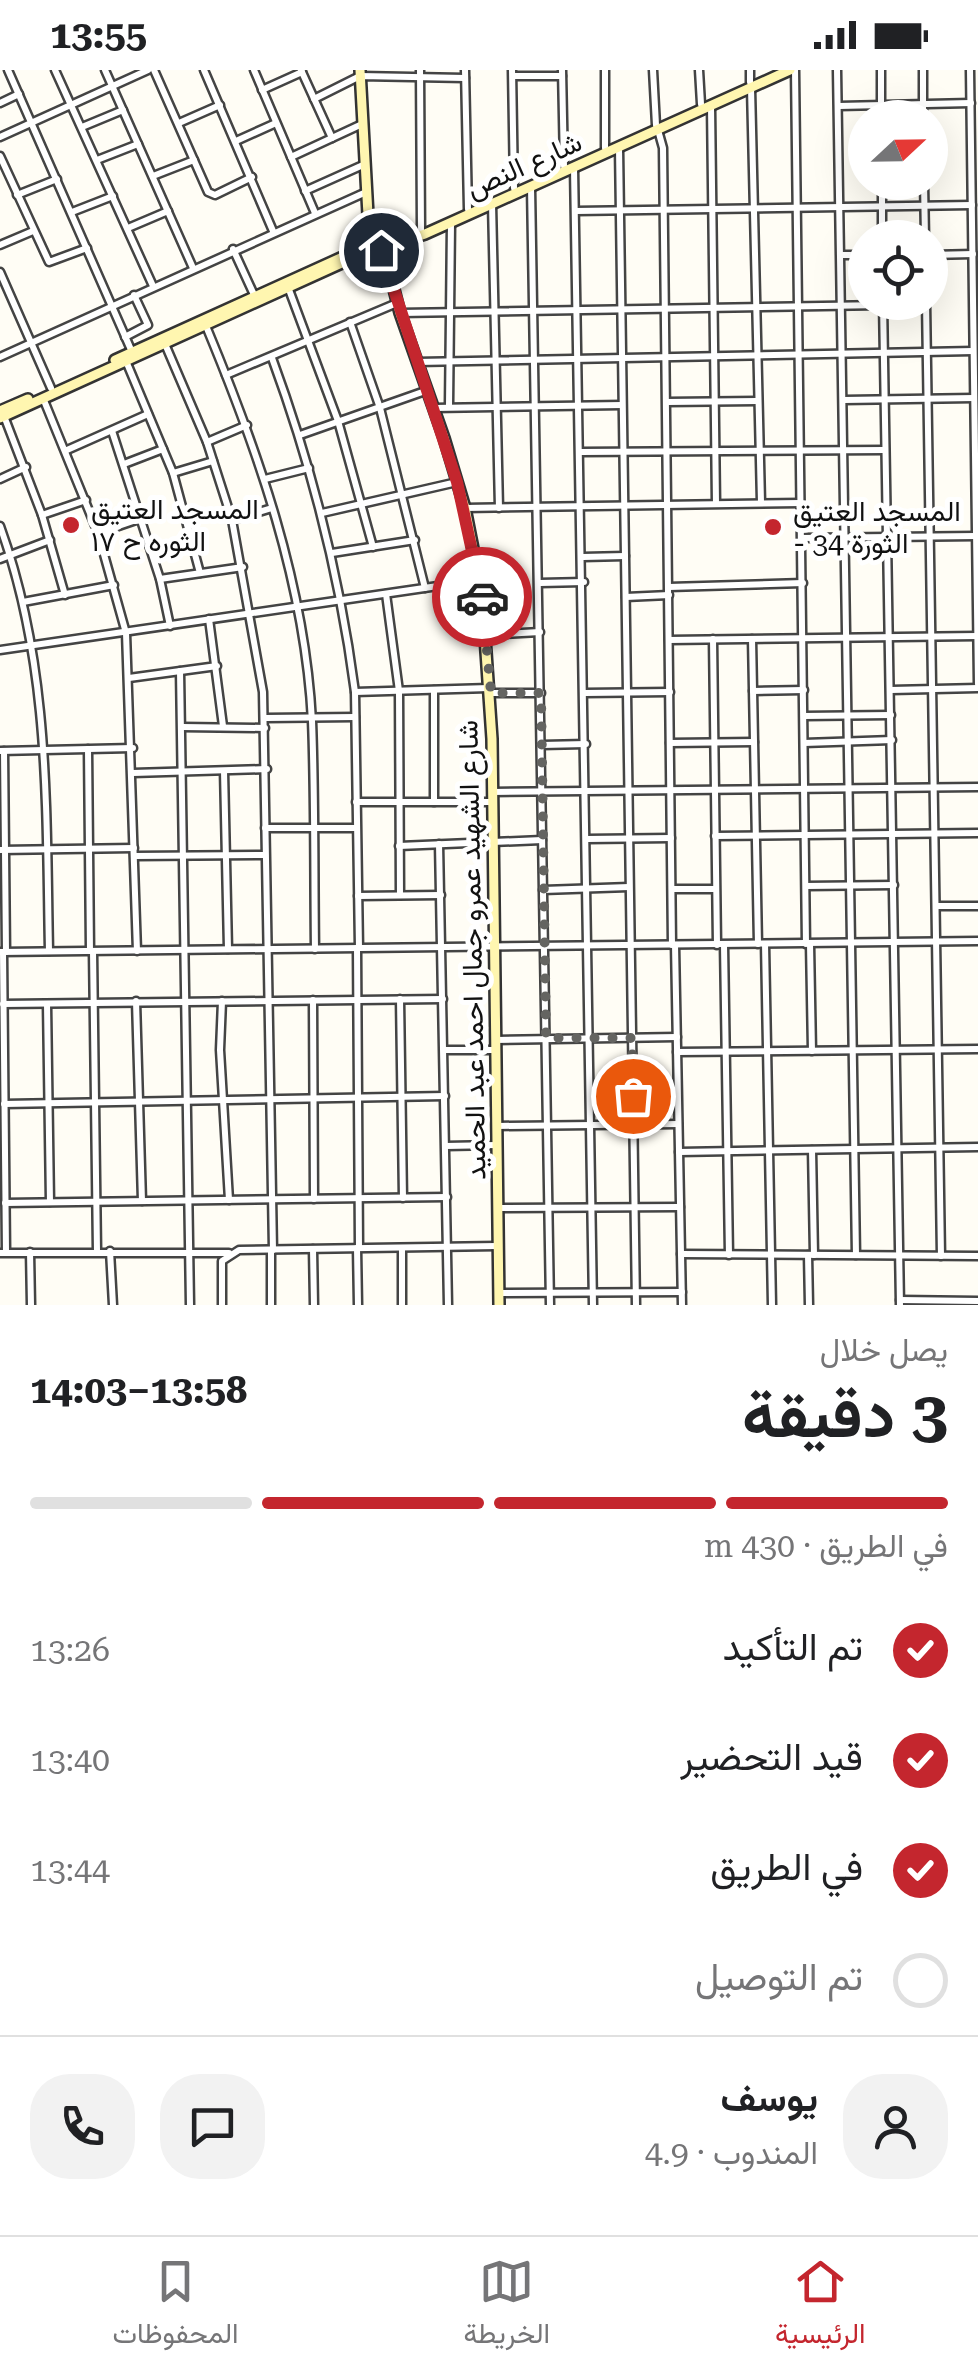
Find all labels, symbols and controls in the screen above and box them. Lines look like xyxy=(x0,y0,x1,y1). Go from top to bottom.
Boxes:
text: 13:55 xyxy=(50,13,147,57)
north arrow xyxy=(848,100,948,200)
map controls xyxy=(848,100,948,320)
street label: شارع النص xyxy=(461,125,588,207)
pin xyxy=(339,208,424,293)
button: locate xyxy=(848,220,948,320)
icon: home xyxy=(354,223,409,278)
place label: المسجد العتيق الثوره ح ١٧ xyxy=(91,493,259,560)
place label: المسجد العتيق - الثورة 34 xyxy=(793,495,961,561)
marker: المسجد العتيق الثوره ح ١٧ xyxy=(60,514,82,536)
marker: المسجد العتيق - الثورة 34 xyxy=(762,516,784,538)
courier xyxy=(432,547,532,647)
icon: car xyxy=(455,570,510,625)
street label: شارع الشهيد عمرو جمال احمد عبد الحميد xyxy=(451,720,495,1180)
pin xyxy=(591,1054,676,1139)
icon: bag xyxy=(606,1069,661,1124)
text: يصل خلال xyxy=(820,1331,948,1369)
text: 13:58–14:03 xyxy=(30,1368,247,1412)
text: 3 دقيقة xyxy=(742,1377,948,1453)
text: في الطريق · 430 m xyxy=(704,1527,948,1565)
icon: check xyxy=(893,1623,948,1678)
text: تم التأكيد xyxy=(723,1625,863,1669)
text: 13:26 xyxy=(30,1631,110,1669)
icon: check xyxy=(893,1733,948,1788)
text: قيد التحضير xyxy=(680,1735,863,1779)
text: 13:40 xyxy=(30,1741,110,1779)
icon: check xyxy=(893,1843,948,1898)
text: في الطريق xyxy=(710,1845,863,1889)
text: 13:44 xyxy=(30,1851,110,1889)
text: تم التوصيل xyxy=(695,1955,863,1999)
button: phone xyxy=(30,2074,135,2179)
button: chat xyxy=(160,2074,265,2179)
button: person xyxy=(843,2074,948,2179)
text: يوسف xyxy=(721,2076,818,2120)
text: المندوب · 4.9 xyxy=(645,2134,818,2172)
tab: المحفوظات xyxy=(112,2254,239,2358)
tab: الخريطة xyxy=(464,2254,550,2358)
tab: الرئيسية xyxy=(775,2254,866,2358)

